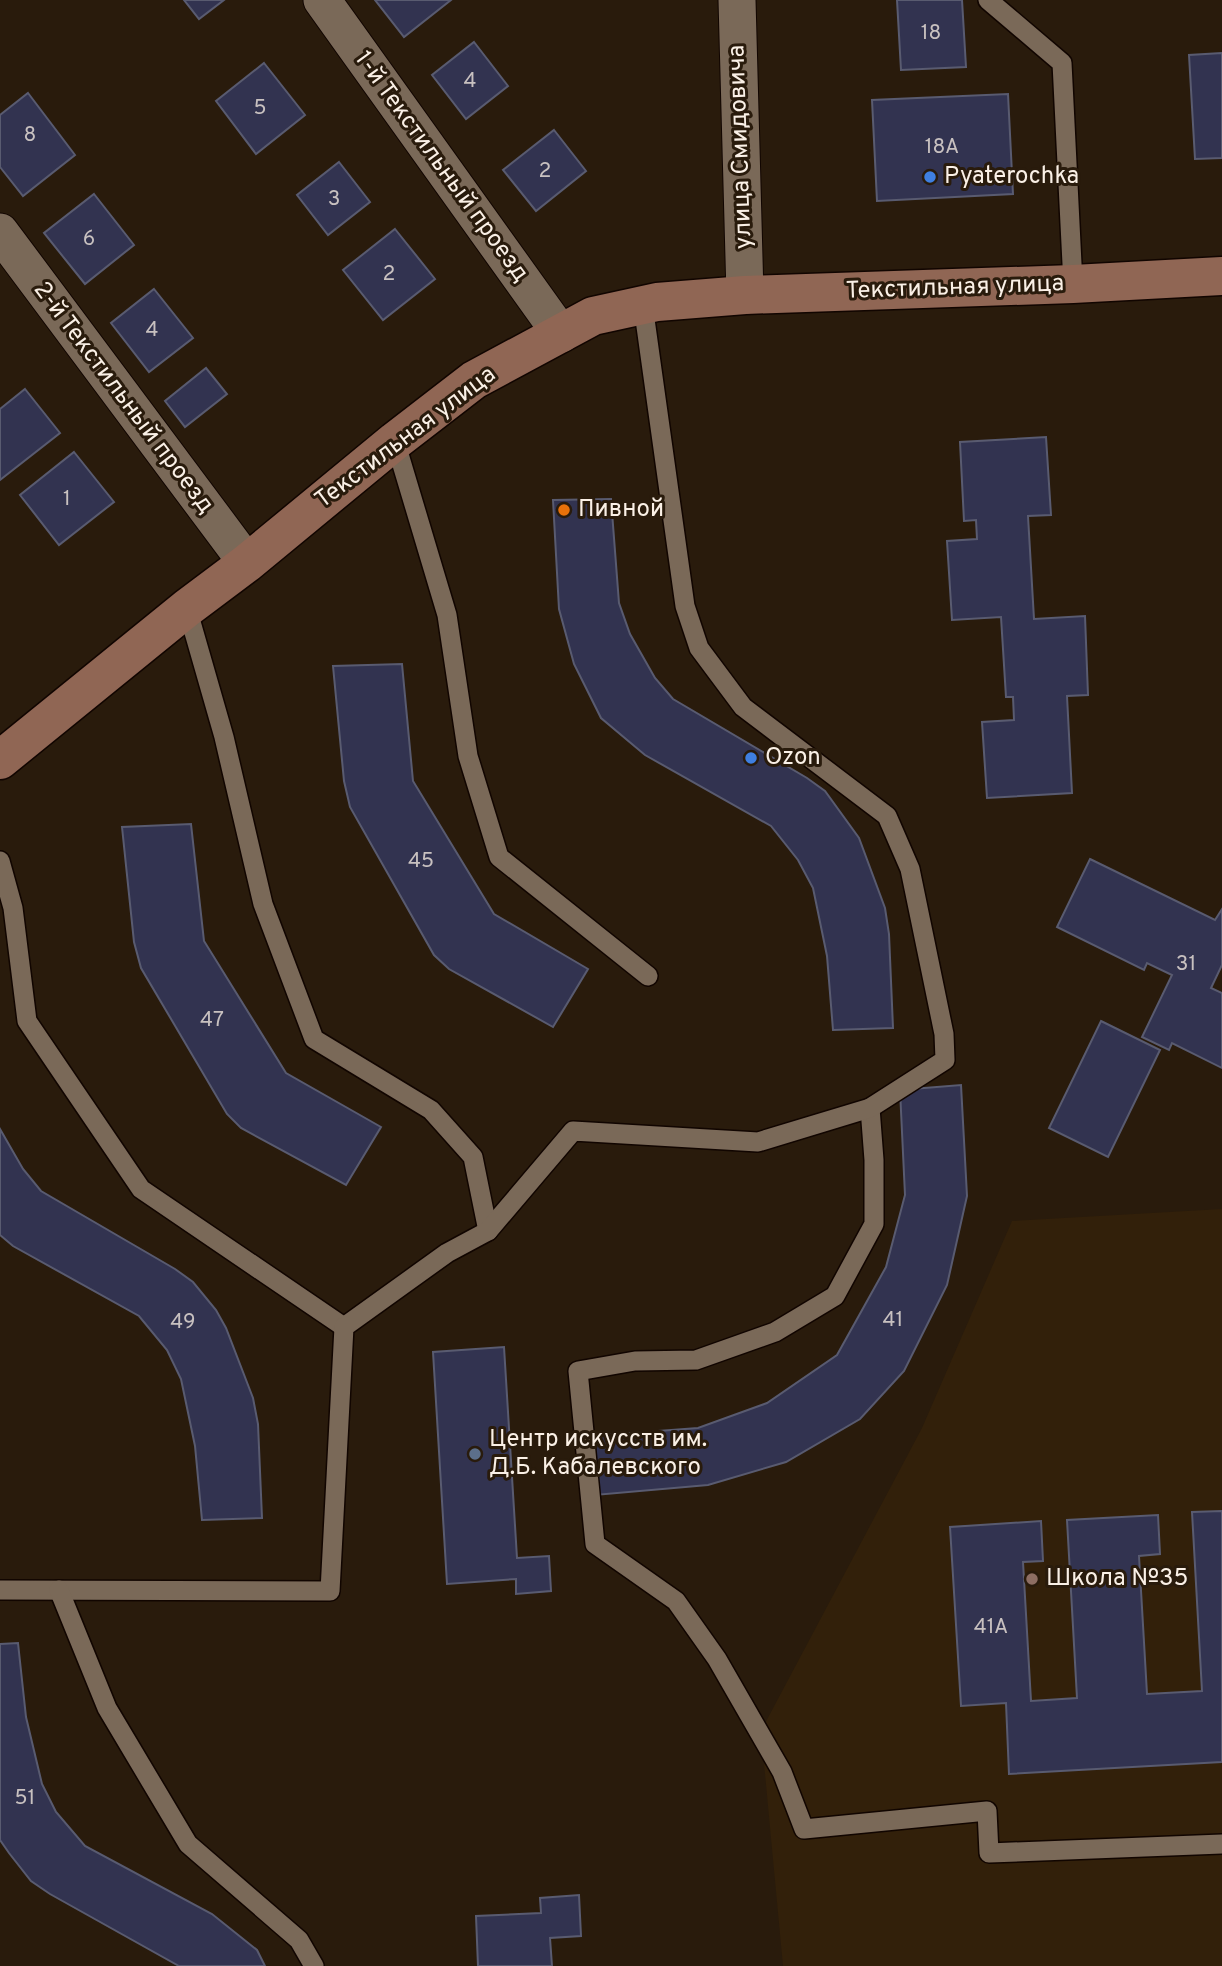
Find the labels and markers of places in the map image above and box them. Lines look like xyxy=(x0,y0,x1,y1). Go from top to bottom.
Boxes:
place label: Pyaterochka xyxy=(944,162,1079,192)
marker: Pyaterochka xyxy=(922,169,938,185)
place label: Пивной xyxy=(578,495,664,525)
marker: Пивной xyxy=(556,502,572,518)
place label: Ozon xyxy=(765,743,821,773)
marker: Ozon xyxy=(743,750,759,766)
place label: Центр искусств им. Д.Б. Кабалевского xyxy=(489,1425,707,1483)
marker: Центр искусств им. Д.Б. Кабалевского xyxy=(467,1446,483,1462)
place label: Школа №35 xyxy=(1046,1564,1188,1594)
marker: Школа №35 xyxy=(1024,1571,1040,1587)

